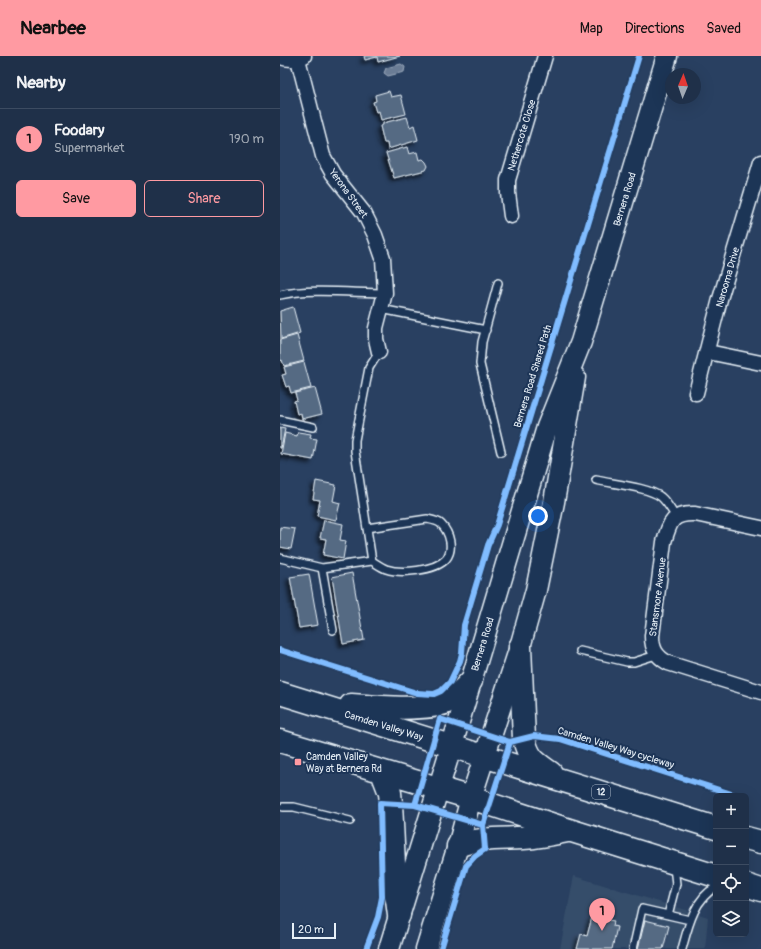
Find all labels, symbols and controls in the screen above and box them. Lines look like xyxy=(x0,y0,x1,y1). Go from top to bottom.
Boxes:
text: Nearbee xyxy=(20,16,86,40)
text: Map xyxy=(580,20,603,37)
text: Directions xyxy=(625,20,684,37)
text: Saved xyxy=(706,20,741,37)
north arrow xyxy=(665,68,701,104)
text: Nearby xyxy=(16,72,65,93)
street label: Nethercote Close xyxy=(505,98,539,172)
text: Foodary xyxy=(54,121,105,140)
text: 1 xyxy=(26,131,32,147)
text: 190 m xyxy=(229,131,264,147)
text: Supermarket xyxy=(54,140,125,156)
street label: Yerona Street xyxy=(326,166,371,221)
street label: Bernera Road xyxy=(611,171,639,228)
button: Save xyxy=(16,180,136,217)
button: Share xyxy=(144,180,264,217)
street label: Narooma Drive xyxy=(714,246,742,309)
street label: Bernera Road Shared Path xyxy=(512,323,554,429)
your location xyxy=(528,506,548,526)
street label: Stansmore Avenue xyxy=(647,557,669,637)
street label: Bernera Road xyxy=(469,616,497,673)
street label: Camden Valley Way xyxy=(343,708,425,744)
street label: Camden Valley Way cycleway xyxy=(556,725,676,772)
place label: Camden Valley Way at Bernera Rd xyxy=(306,751,382,775)
marker: Camden Valley Way at Bernera Rd xyxy=(293,757,303,767)
road number: 12 xyxy=(592,785,610,799)
map controls xyxy=(713,793,749,937)
button: + xyxy=(713,793,749,829)
button: − xyxy=(713,829,749,865)
button: locate xyxy=(713,865,749,901)
pin: 1 xyxy=(589,898,615,931)
button: layers xyxy=(713,901,749,937)
scale bar xyxy=(292,921,336,940)
text: 20 m xyxy=(298,923,324,936)

